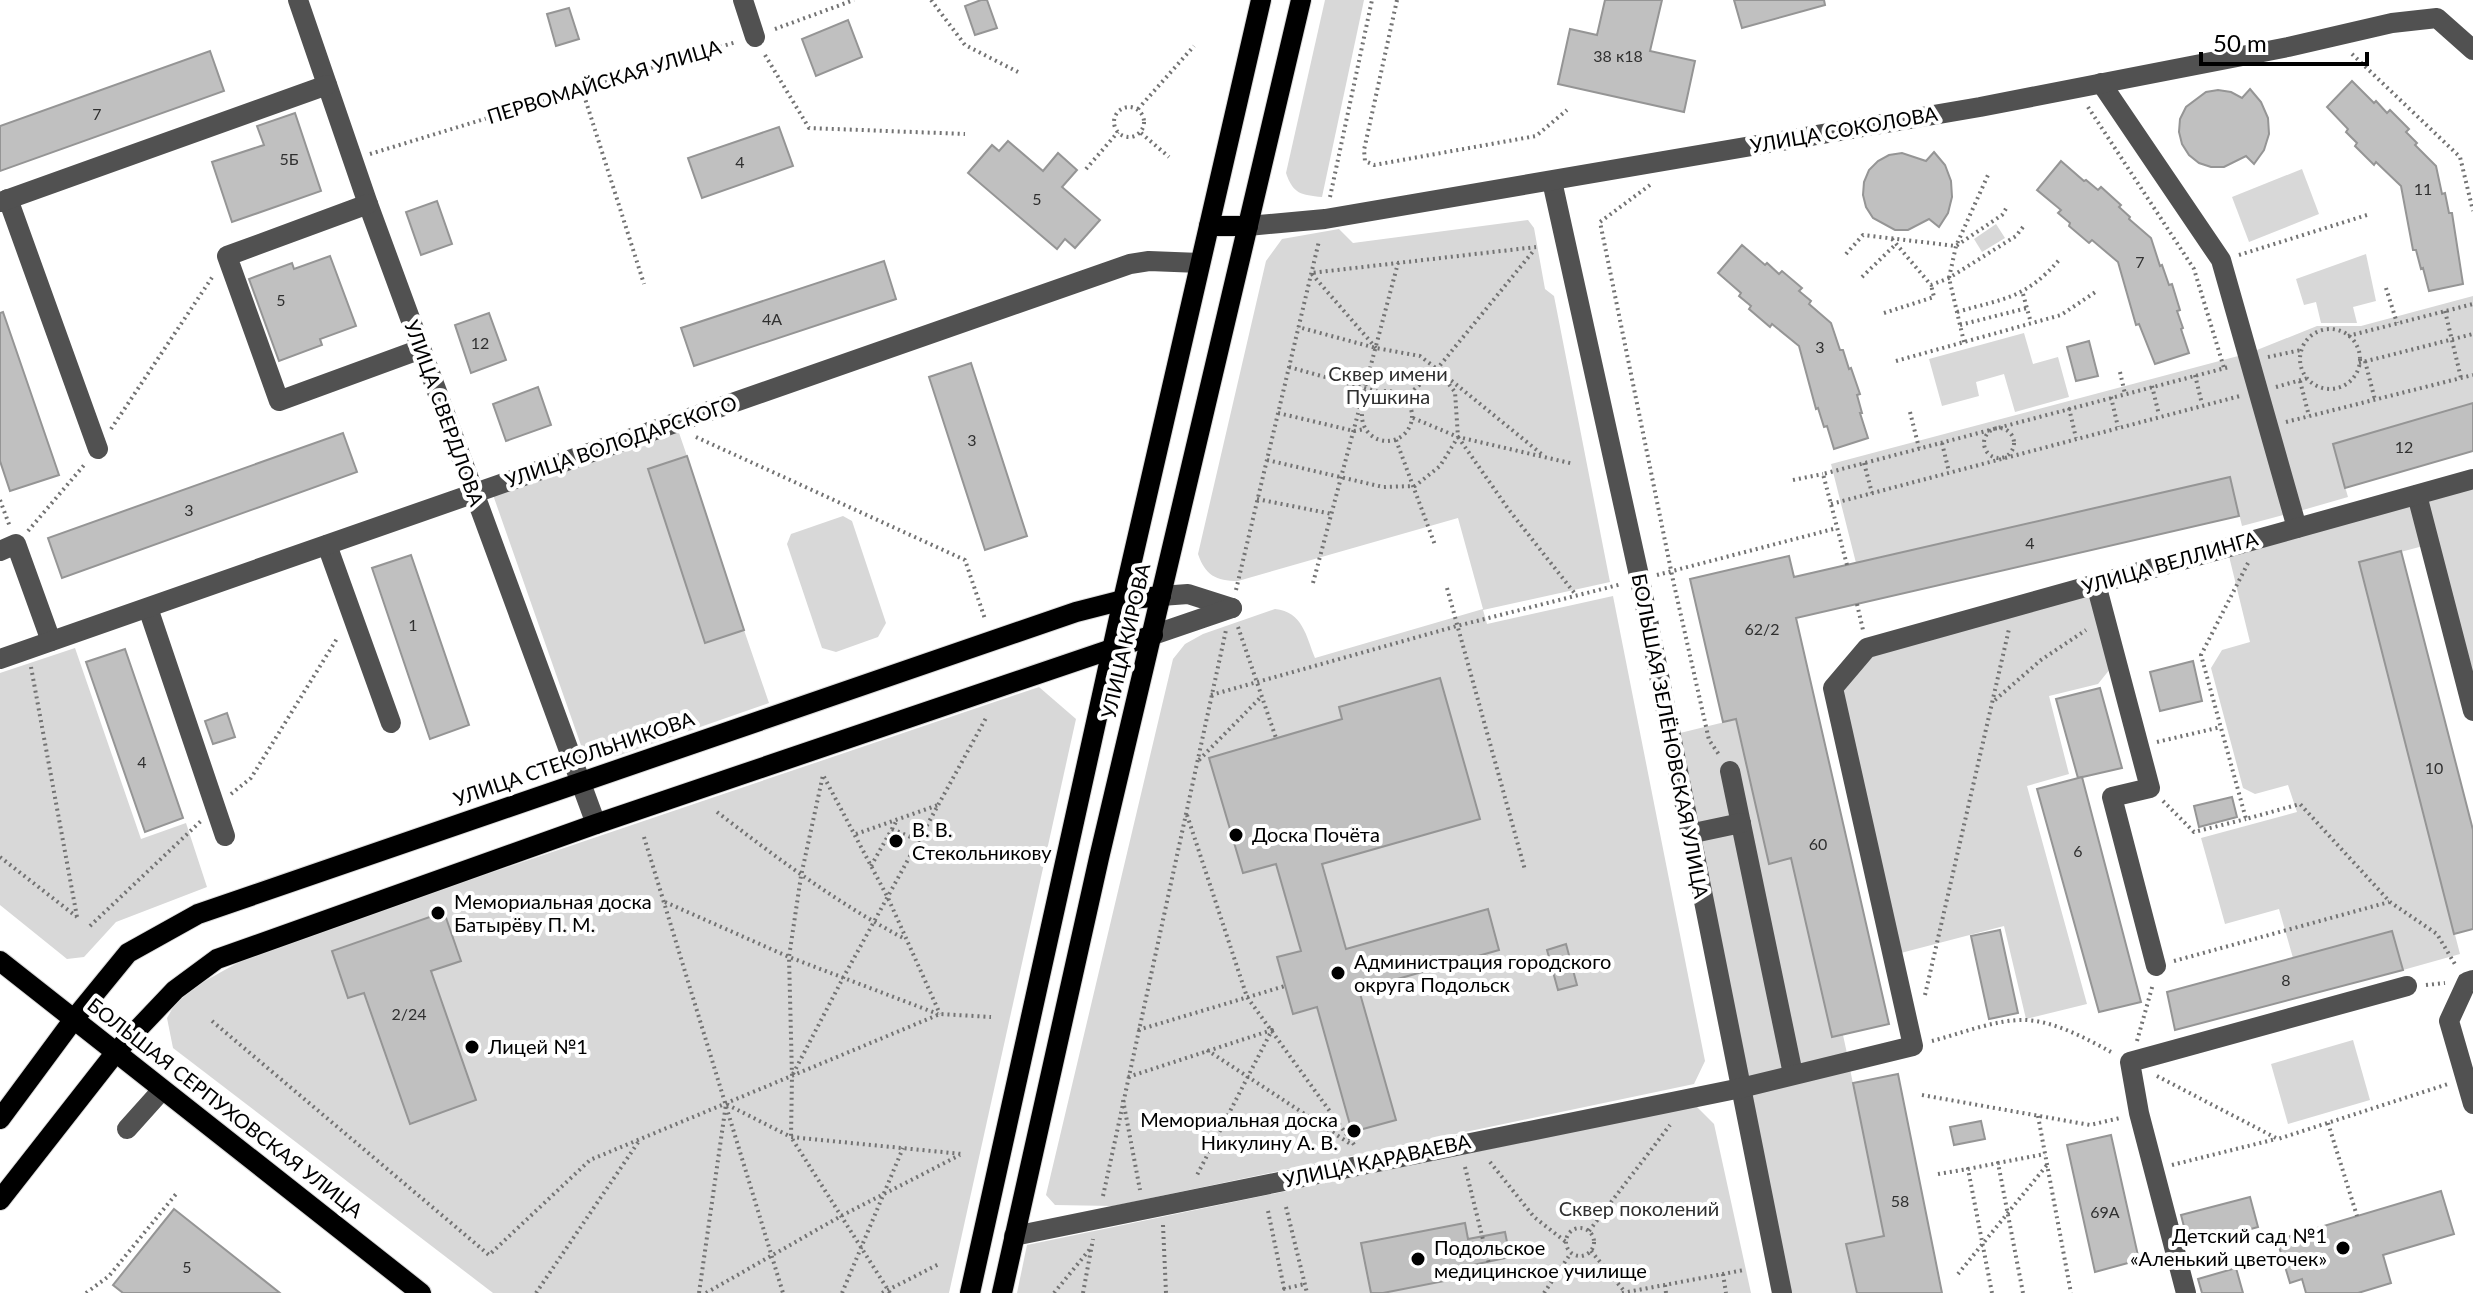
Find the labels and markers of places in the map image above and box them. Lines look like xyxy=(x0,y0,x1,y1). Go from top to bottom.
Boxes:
place label: В. В. Стекольникову xyxy=(912,817,1052,864)
place label: Доска Почёта xyxy=(1252,822,1380,846)
marker: Доска Почёта xyxy=(1227,826,1245,844)
marker: В. В. Стекольникову xyxy=(887,832,905,850)
place label: Мемориальная доска Батырёву П. М. xyxy=(454,889,652,936)
marker: Мемориальная доска Батырёву П. М. xyxy=(429,904,447,922)
place label: Администрация городского округа Подольск xyxy=(1354,949,1611,996)
marker: Администрация городского округа Подольск xyxy=(1329,964,1347,982)
place label: Лицeй №1 xyxy=(487,1034,588,1058)
marker: Лицeй №1 xyxy=(463,1038,481,1056)
place label: Мемориальная доска Никулину А. В. xyxy=(1140,1107,1338,1154)
marker: Мемориальная доска Никулину А. В. xyxy=(1345,1122,1363,1140)
place label: Детский сад №1 «Аленький цветочек» xyxy=(2130,1223,2327,1270)
place label: Подольское медицинское училище xyxy=(1434,1235,1647,1282)
marker: Детский сад №1 «Аленький цветочек» xyxy=(2334,1239,2352,1257)
marker: Подольское медицинское училище xyxy=(1409,1250,1427,1268)

